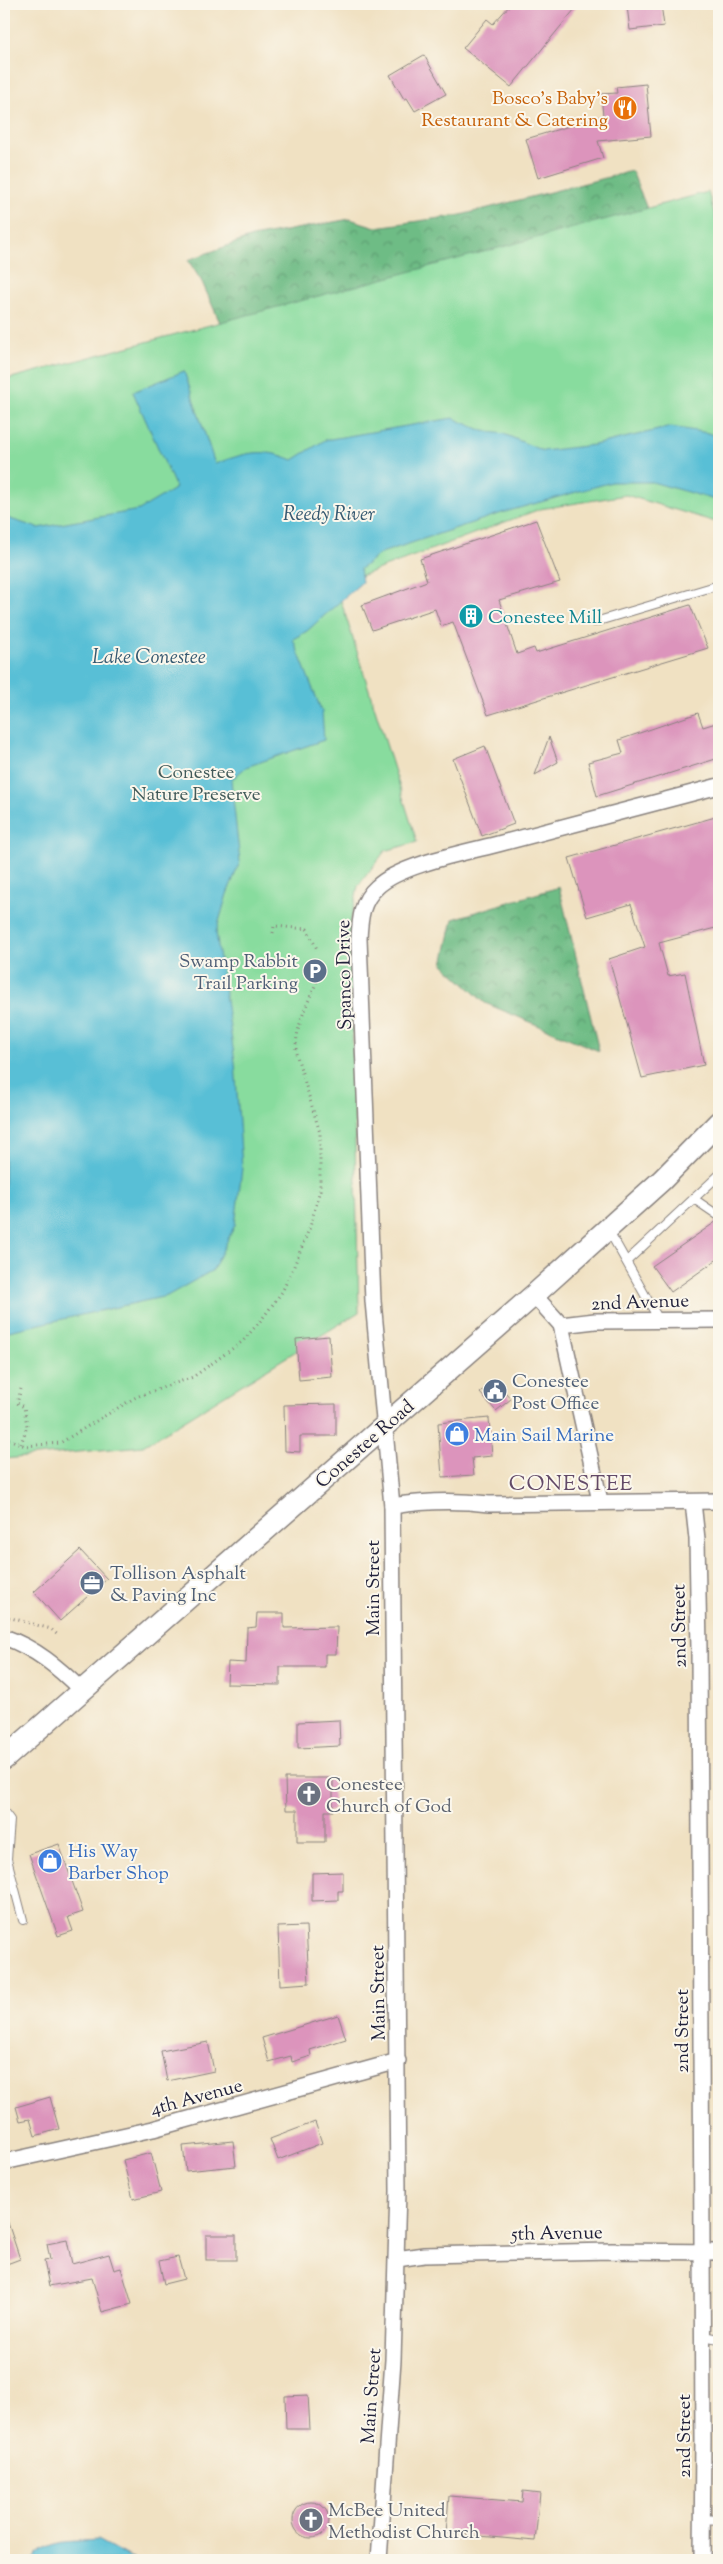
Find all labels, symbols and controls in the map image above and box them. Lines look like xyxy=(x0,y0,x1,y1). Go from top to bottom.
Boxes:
place label: Bosco's Baby's Restaurant & Catering xyxy=(421,86,608,135)
restaurant icon: Bosco's Baby's Restaurant & Catering xyxy=(612,95,638,121)
water label: Reedy River xyxy=(283,501,375,530)
building icon: Conestee Mill xyxy=(458,603,484,629)
place label: Conestee Mill xyxy=(488,605,602,632)
water label: Lake Conestee xyxy=(92,644,206,673)
park label: Conestee Nature Preserve xyxy=(131,760,261,809)
street label: Spanco Drive xyxy=(331,919,360,1030)
place label: Swamp Rabbit Trail Parking xyxy=(179,949,298,998)
parking icon: Swamp Rabbit Trail Parking xyxy=(302,958,328,984)
street label: 2nd Avenue xyxy=(591,1288,690,1319)
place label: Conestee Post Office xyxy=(512,1369,599,1418)
public building icon: Conestee Post Office xyxy=(482,1378,508,1404)
street label: Conestee Road xyxy=(310,1394,421,1496)
shop icon: Main Sail Marine xyxy=(444,1421,470,1447)
place label: Main Sail Marine xyxy=(474,1423,614,1450)
district label: CONESTEE xyxy=(509,1470,633,1500)
street label: Main Street xyxy=(361,1540,388,1636)
place label: Tollison Asphalt & Paving Inc xyxy=(110,1561,246,1610)
office icon: Tollison Asphalt & Paving Inc xyxy=(79,1570,105,1596)
street label: 2nd Street xyxy=(666,1583,695,1668)
place label: Conestee Church of God xyxy=(326,1772,452,1821)
church icon: Conestee Church of God xyxy=(296,1781,322,1807)
place label: His Way Barber Shop xyxy=(68,1839,169,1888)
shop icon: His Way Barber Shop xyxy=(37,1848,63,1874)
street label: Main Street xyxy=(365,1944,394,2041)
street label: 2nd Street xyxy=(670,1989,697,2073)
street label: 4th Avenue xyxy=(147,2073,246,2124)
street label: 5th Avenue xyxy=(510,2220,603,2249)
street label: Main Street xyxy=(356,2347,389,2445)
street label: 2nd Street xyxy=(672,2394,699,2478)
place label: McBee United Methodist Church xyxy=(328,2498,480,2547)
church icon: McBee United Methodist Church xyxy=(298,2507,324,2533)

